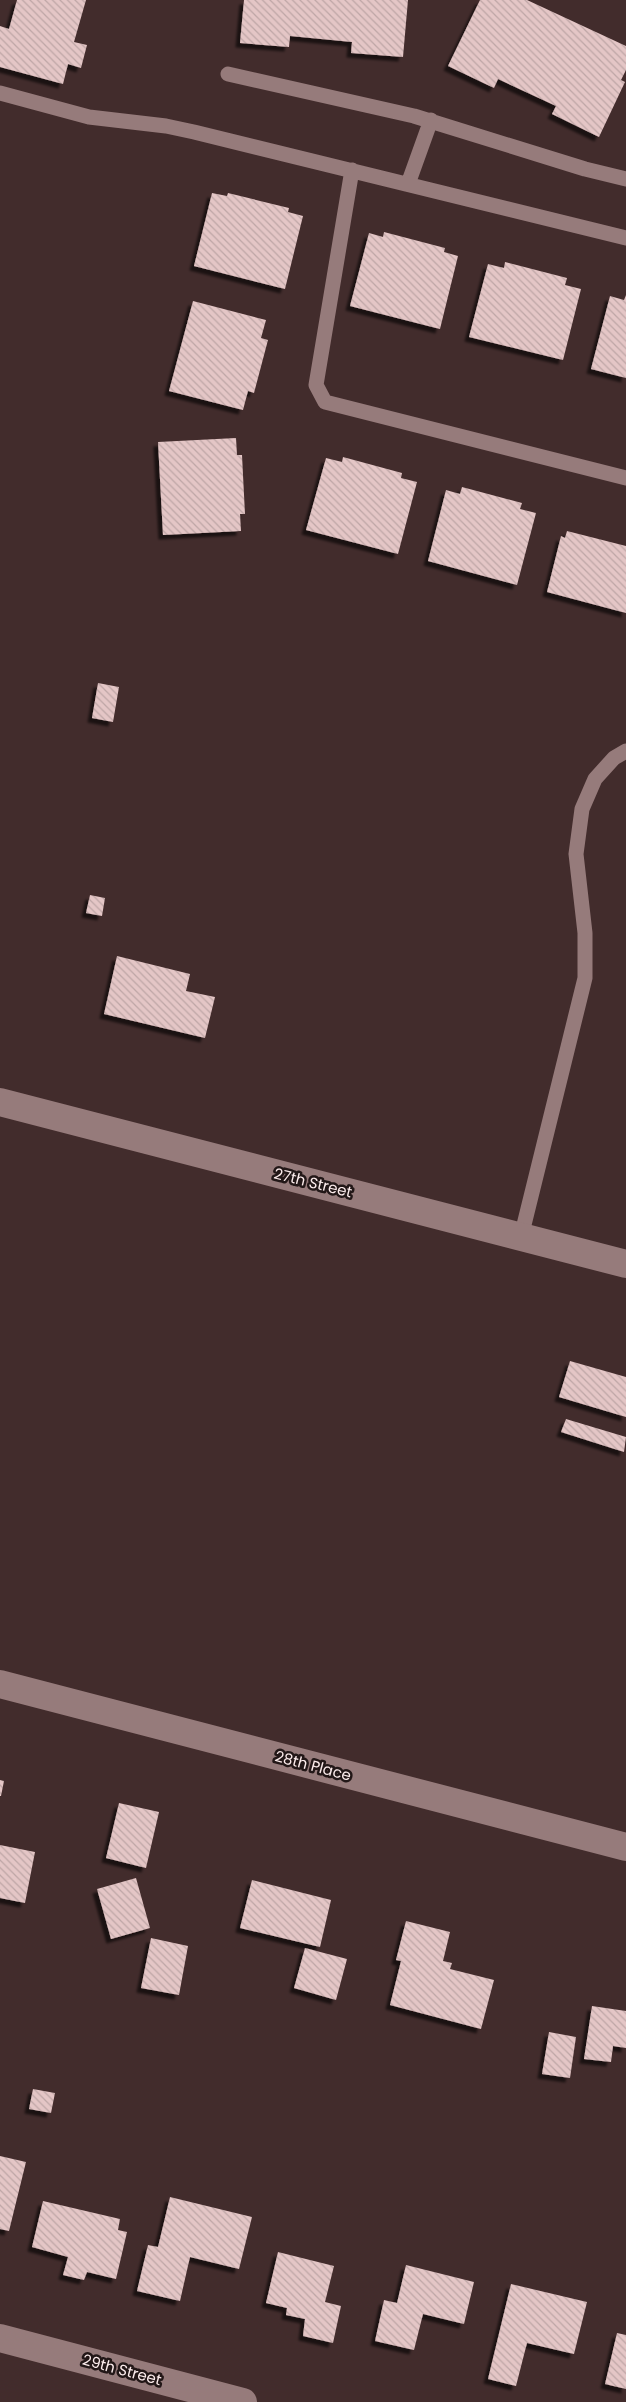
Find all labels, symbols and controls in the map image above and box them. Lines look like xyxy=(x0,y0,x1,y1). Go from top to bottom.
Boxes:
street label: 27th Street xyxy=(272,1163,354,1202)
street label: 28th Place xyxy=(273,1745,354,1786)
street label: 29th Street xyxy=(80,2349,164,2390)

